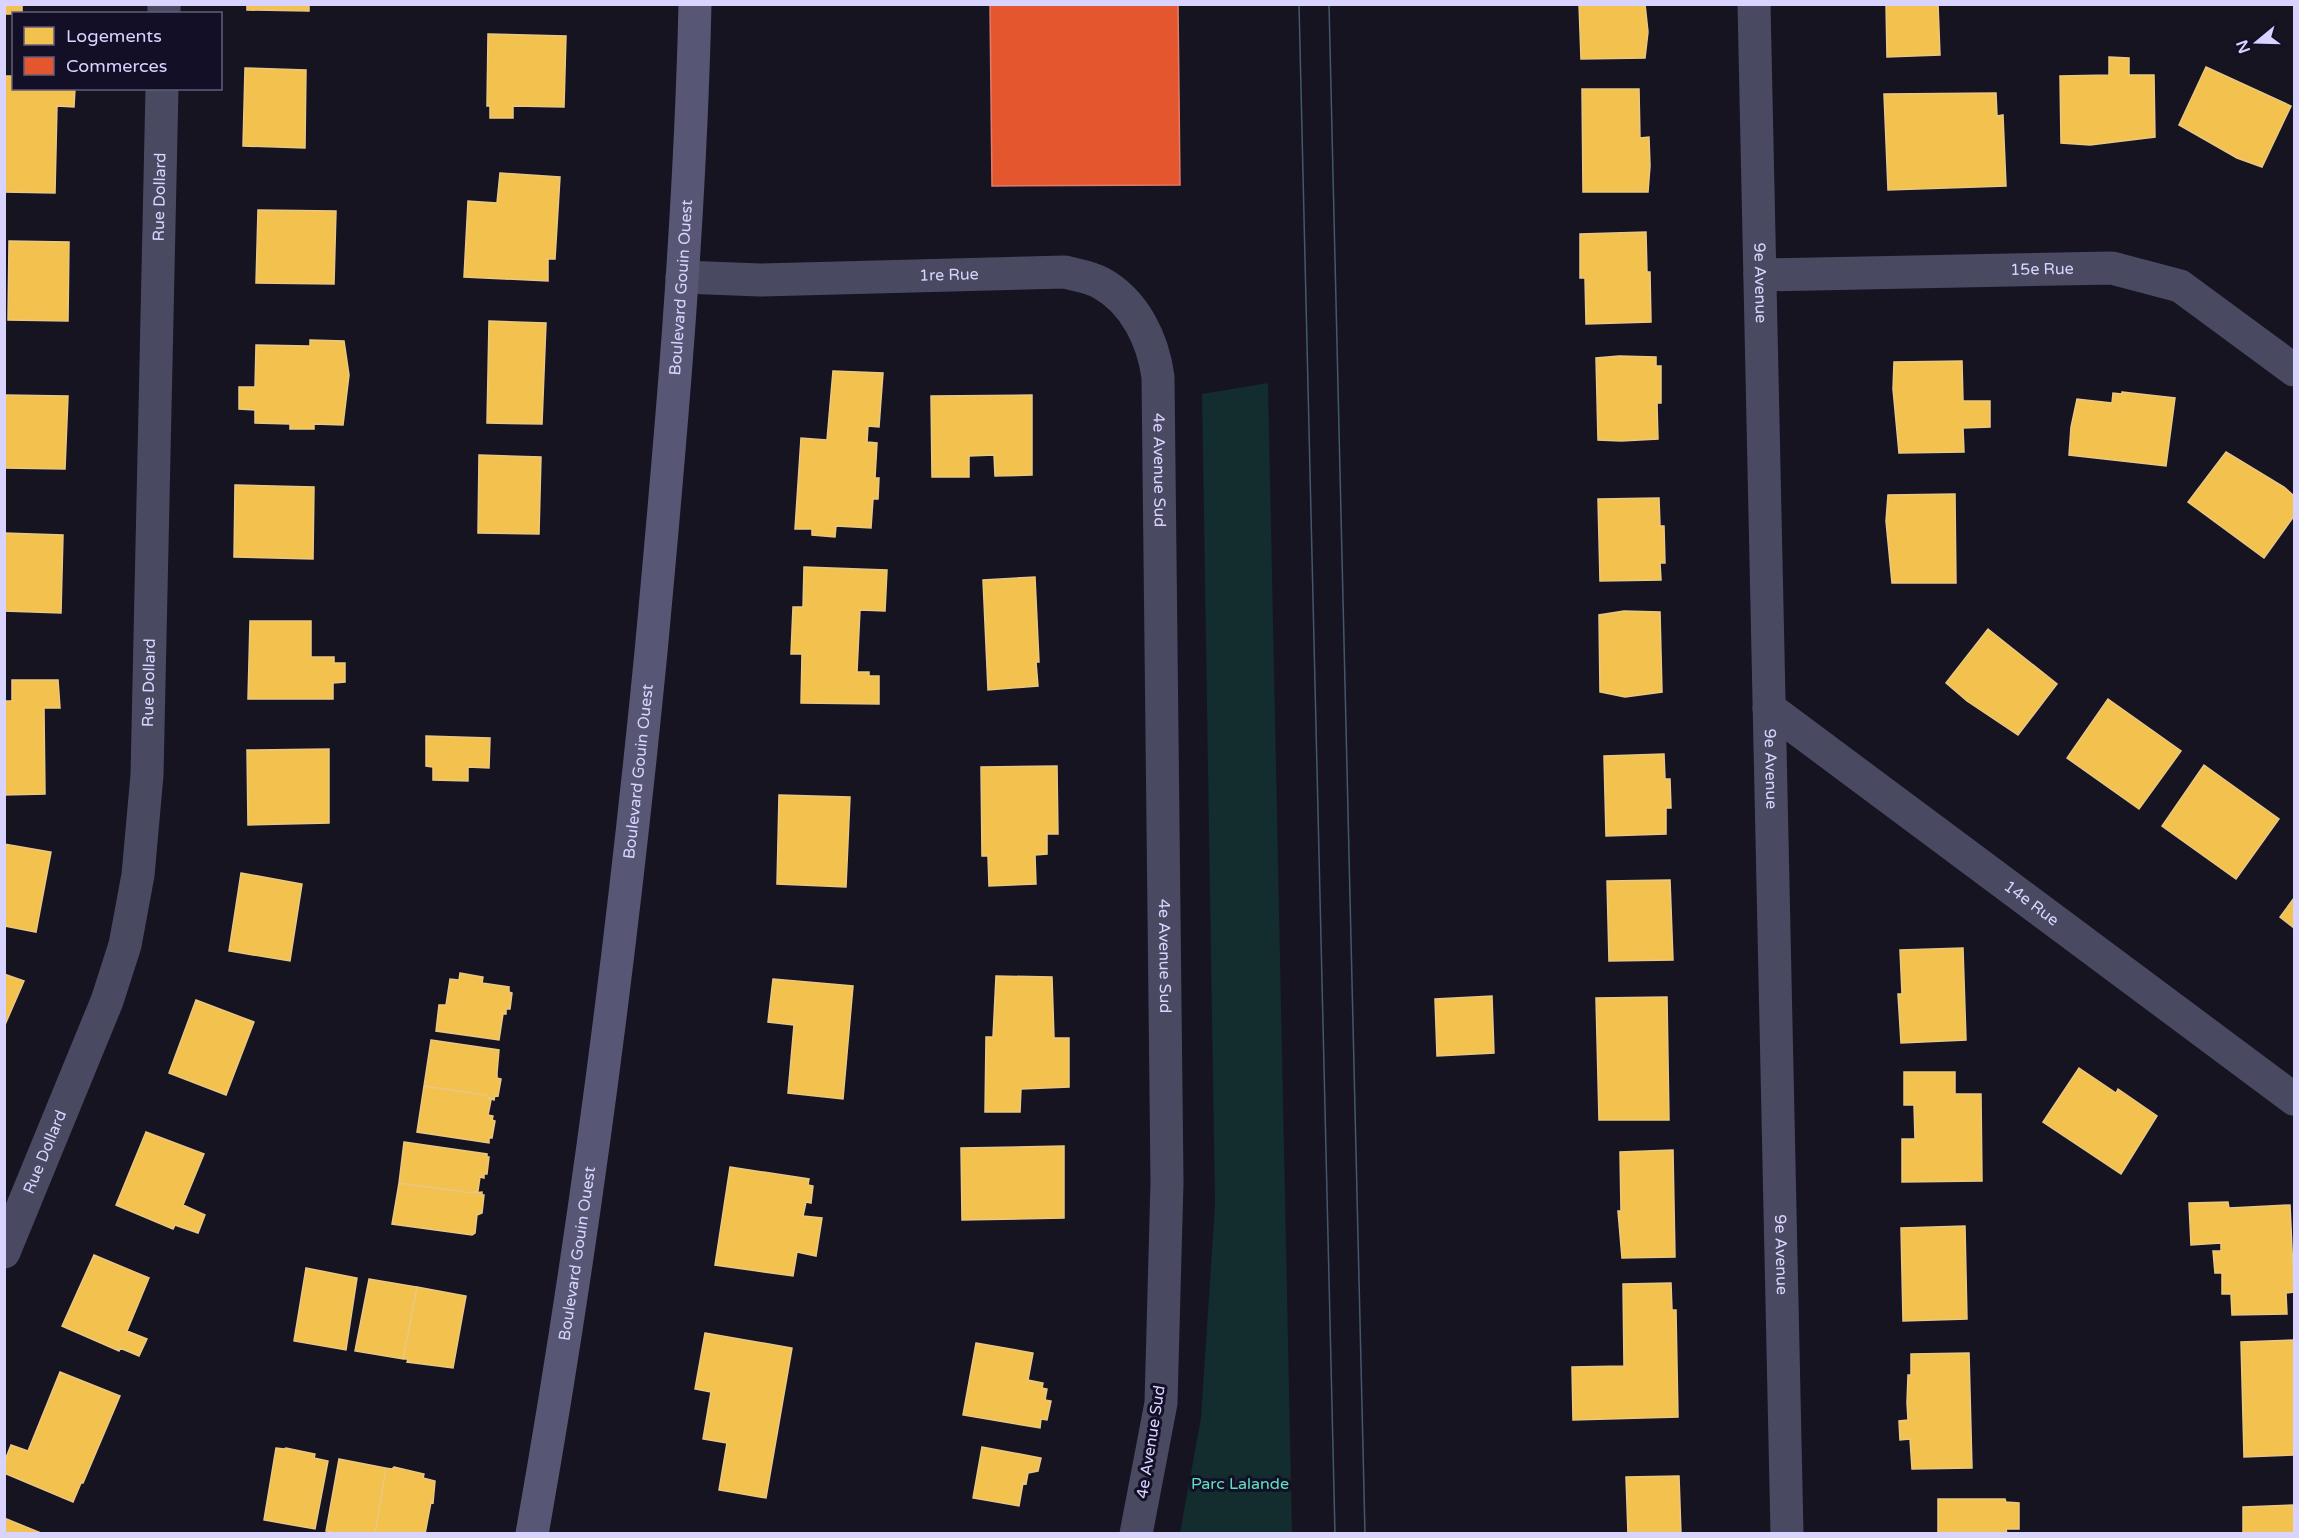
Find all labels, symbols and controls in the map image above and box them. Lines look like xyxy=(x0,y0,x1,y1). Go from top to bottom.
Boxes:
legend xyxy=(12,12,222,90)
north arrow xyxy=(2227,12,2287,72)
text: Logements xyxy=(66,25,162,47)
text: N xyxy=(2232,37,2255,56)
text: Commerces xyxy=(66,55,167,77)
street label: Rue Dollard xyxy=(149,152,171,241)
street label: Boulevard Gouin Ouest xyxy=(665,199,697,376)
street label: 9e Avenue xyxy=(1749,242,1771,323)
street label: 15e Rue xyxy=(2010,259,2074,280)
street label: 1re Rue xyxy=(919,264,979,286)
street label: 4e Avenue Sud xyxy=(1148,413,1170,527)
street label: Rue Dollard xyxy=(138,638,160,727)
street label: Boulevard Gouin Ouest xyxy=(619,683,658,860)
street label: 9e Avenue xyxy=(1760,728,1781,809)
street label: 14e Rue xyxy=(2000,876,2063,930)
street label: 4e Avenue Sud xyxy=(1154,899,1175,1013)
street label: Rue Dollard xyxy=(19,1107,71,1197)
street label: Boulevard Gouin Ouest xyxy=(554,1165,600,1342)
street label: 9e Avenue xyxy=(1770,1214,1792,1295)
street label: 4e Avenue Sud xyxy=(1132,1384,1170,1500)
park label: Parc Lalande xyxy=(1191,1474,1289,1494)

